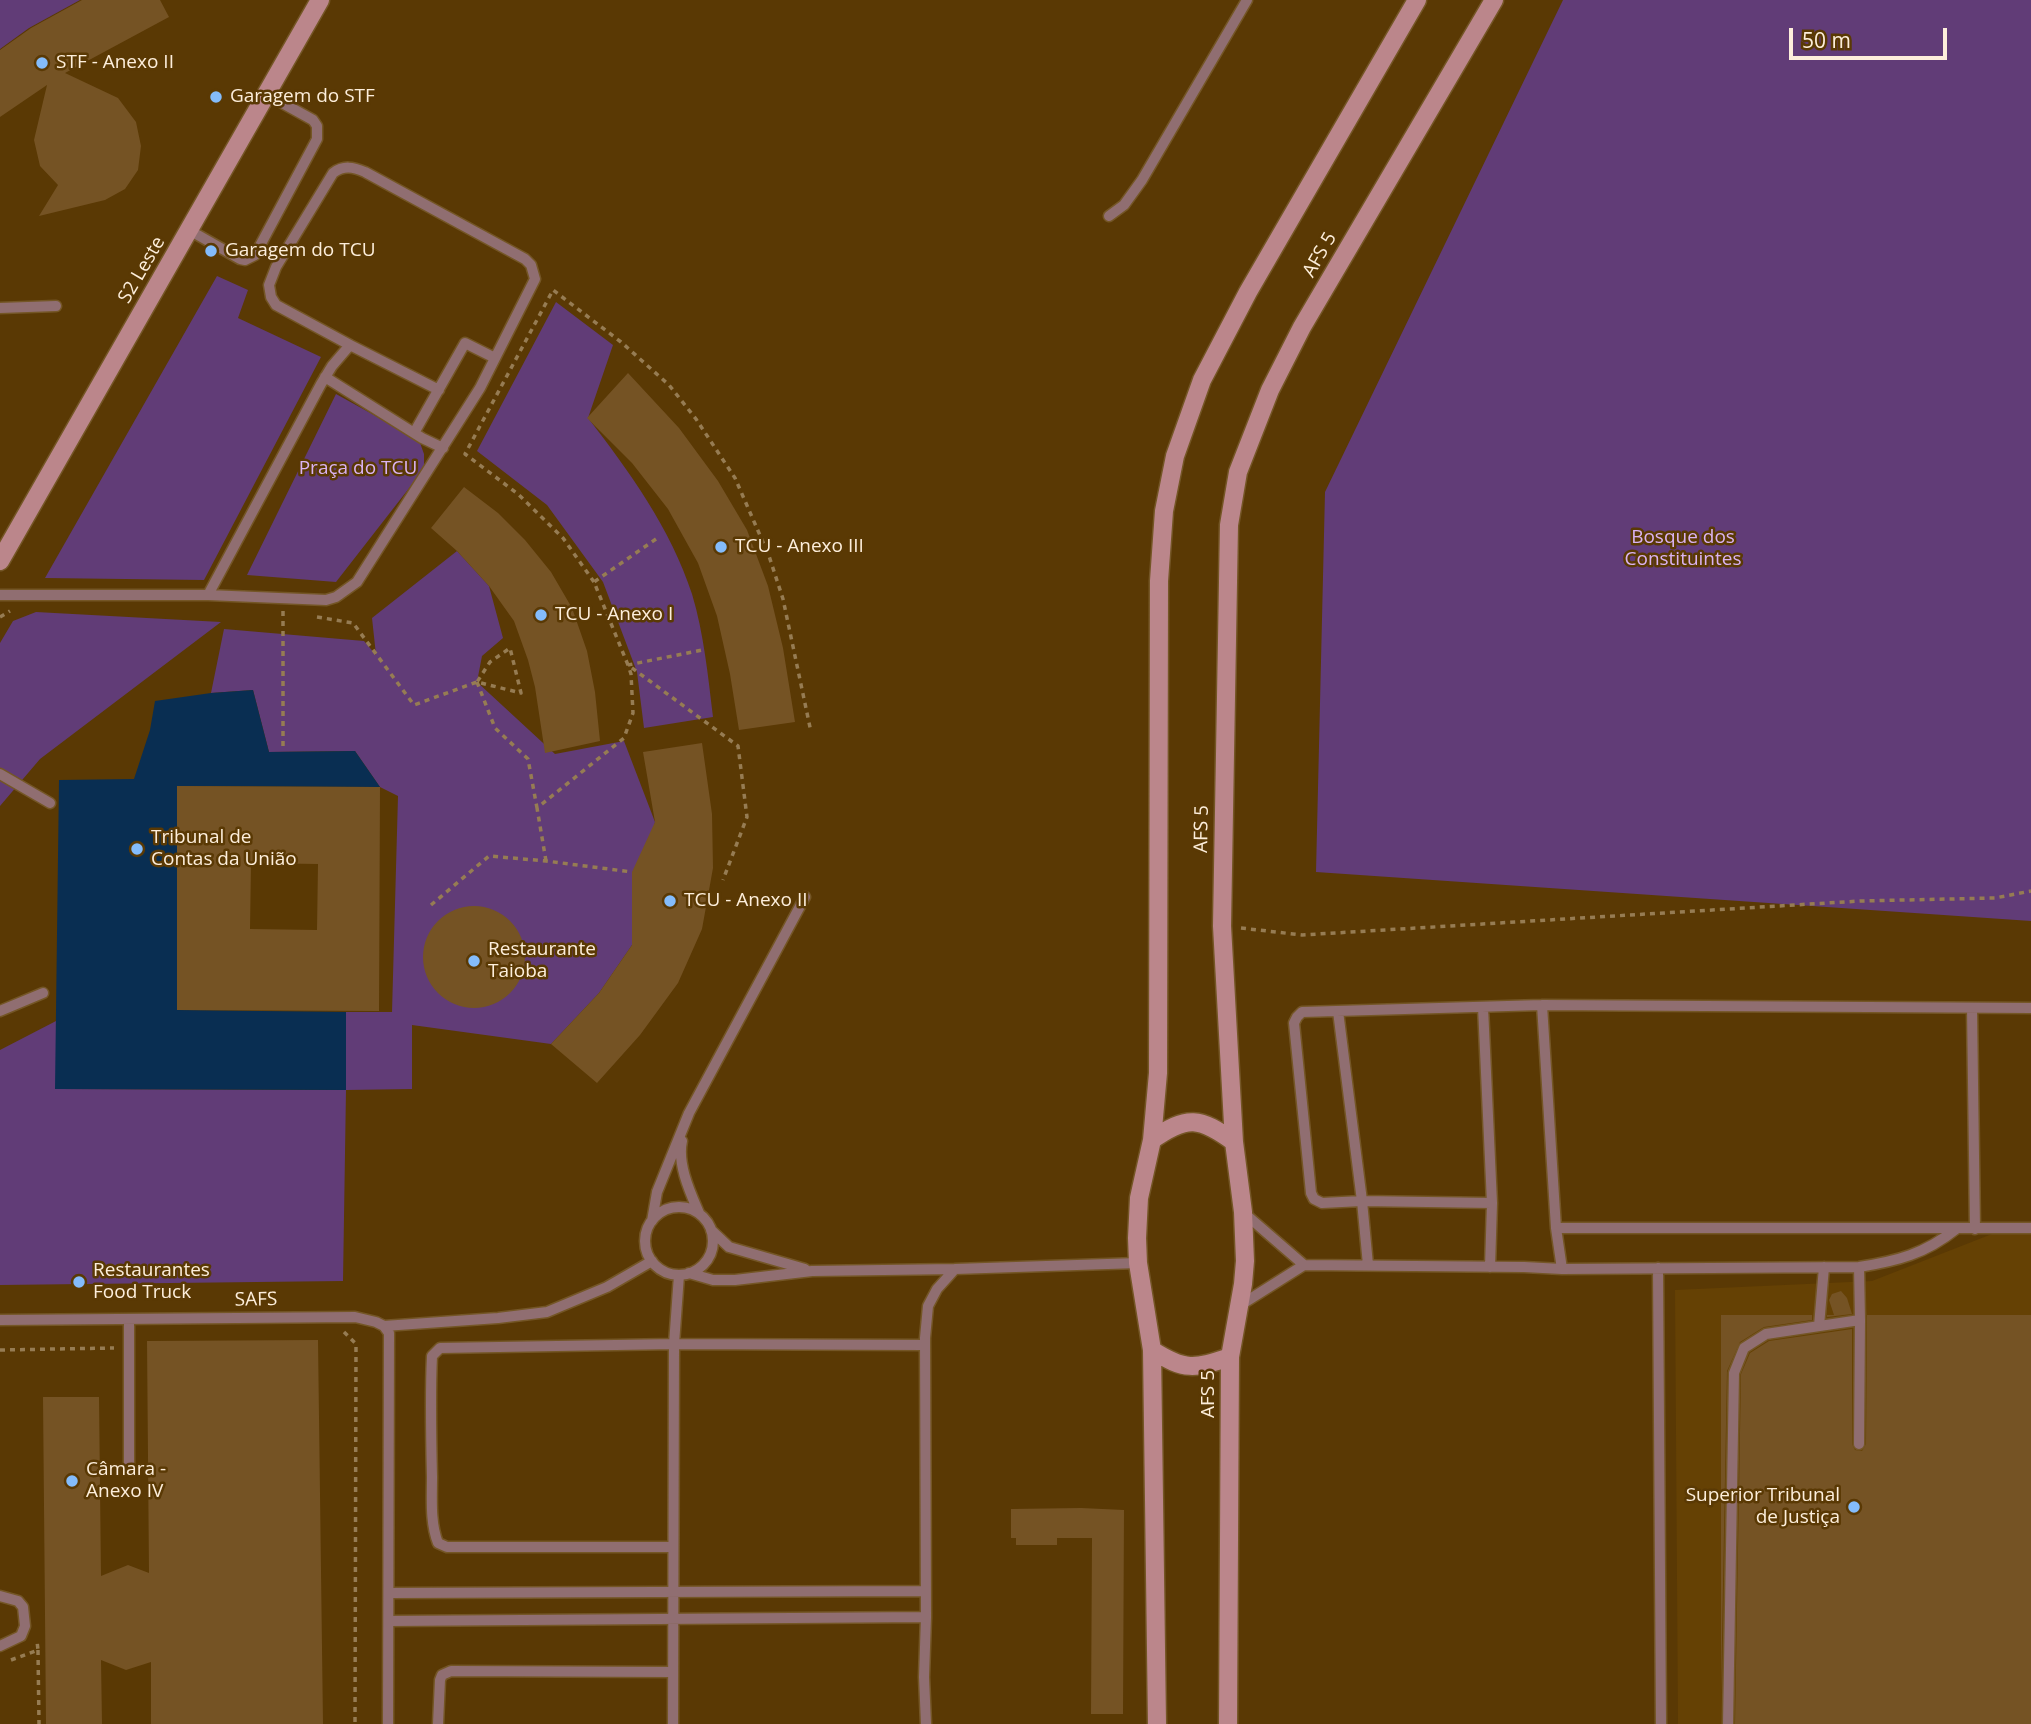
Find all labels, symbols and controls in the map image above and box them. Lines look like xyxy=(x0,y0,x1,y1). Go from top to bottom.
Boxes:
scale bar xyxy=(1793,14,1951,58)
text: 50 m xyxy=(1802,26,1851,54)
place label: STF - Anexo II xyxy=(56,52,174,74)
marker: STF - Anexo II xyxy=(34,55,50,71)
place label: Garagem do STF xyxy=(230,86,375,108)
marker: Garagem do STF xyxy=(208,89,224,105)
street label: AFS 5 xyxy=(1298,228,1342,282)
street label: S2 Leste xyxy=(114,233,170,307)
place label: Garagem do TCU xyxy=(225,240,375,262)
marker: Garagem do TCU xyxy=(203,243,219,259)
park label: Praça do TCU xyxy=(299,458,417,480)
park label: Bosque dos Constituintes xyxy=(1624,527,1742,571)
place label: TCU - Anexo III xyxy=(735,536,864,558)
marker: TCU - Anexo III xyxy=(713,539,729,555)
place label: TCU - Anexo I xyxy=(555,604,673,626)
marker: TCU - Anexo I xyxy=(533,607,549,623)
street label: AFS 5 xyxy=(1190,805,1214,853)
place label: Tribunal de Contas da União xyxy=(151,827,297,871)
marker: Tribunal de Contas da União xyxy=(129,841,145,857)
place label: TCU - Anexo II xyxy=(684,890,808,912)
marker: TCU - Anexo II xyxy=(662,893,678,909)
place label: Restaurante Taioba xyxy=(488,939,596,983)
marker: Restaurante Taioba xyxy=(466,953,482,969)
place label: Restaurantes Food Truck xyxy=(93,1260,210,1304)
marker: Restaurantes Food Truck xyxy=(71,1274,87,1290)
street label: SAFS xyxy=(234,1288,278,1312)
street label: AFS 5 xyxy=(1198,1370,1220,1418)
place label: Câmara - Anexo IV xyxy=(86,1459,166,1503)
marker: Câmara - Anexo IV xyxy=(64,1473,80,1489)
place label: Superior Tribunal de Justiça xyxy=(1686,1485,1840,1529)
marker: Superior Tribunal de Justiça xyxy=(1846,1499,1862,1515)

